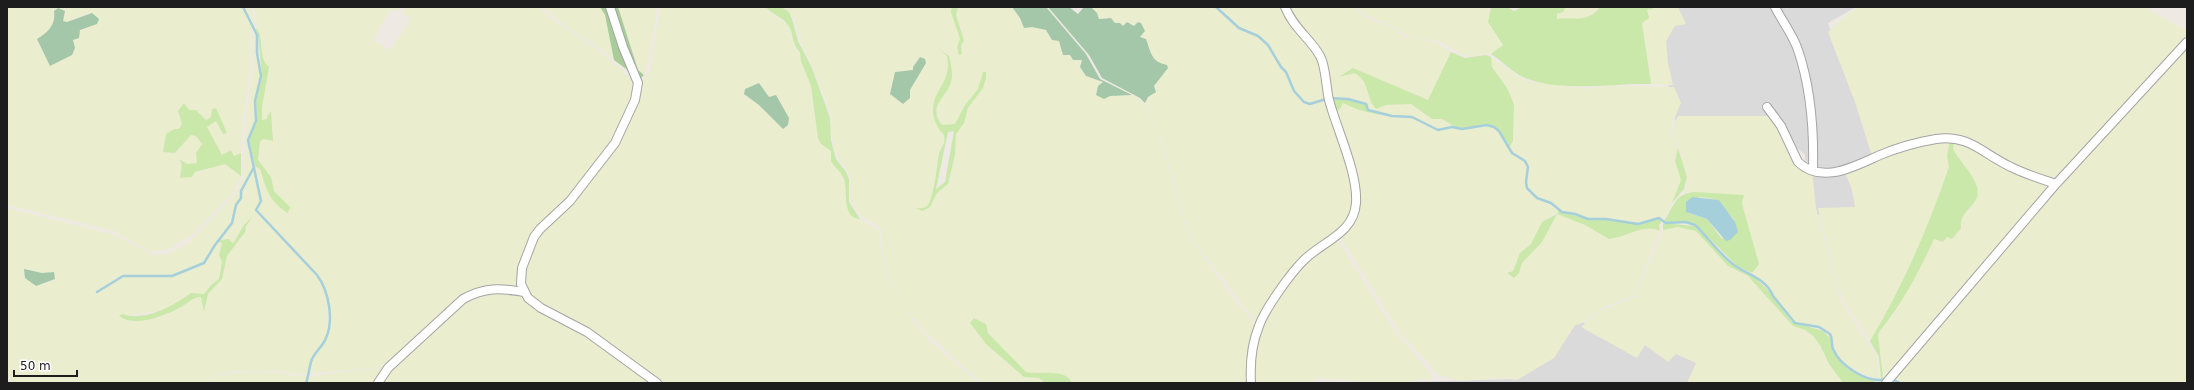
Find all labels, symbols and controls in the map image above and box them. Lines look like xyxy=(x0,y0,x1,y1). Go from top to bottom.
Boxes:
scale bar xyxy=(14,352,77,378)
text: 50 m xyxy=(20,359,51,373)

